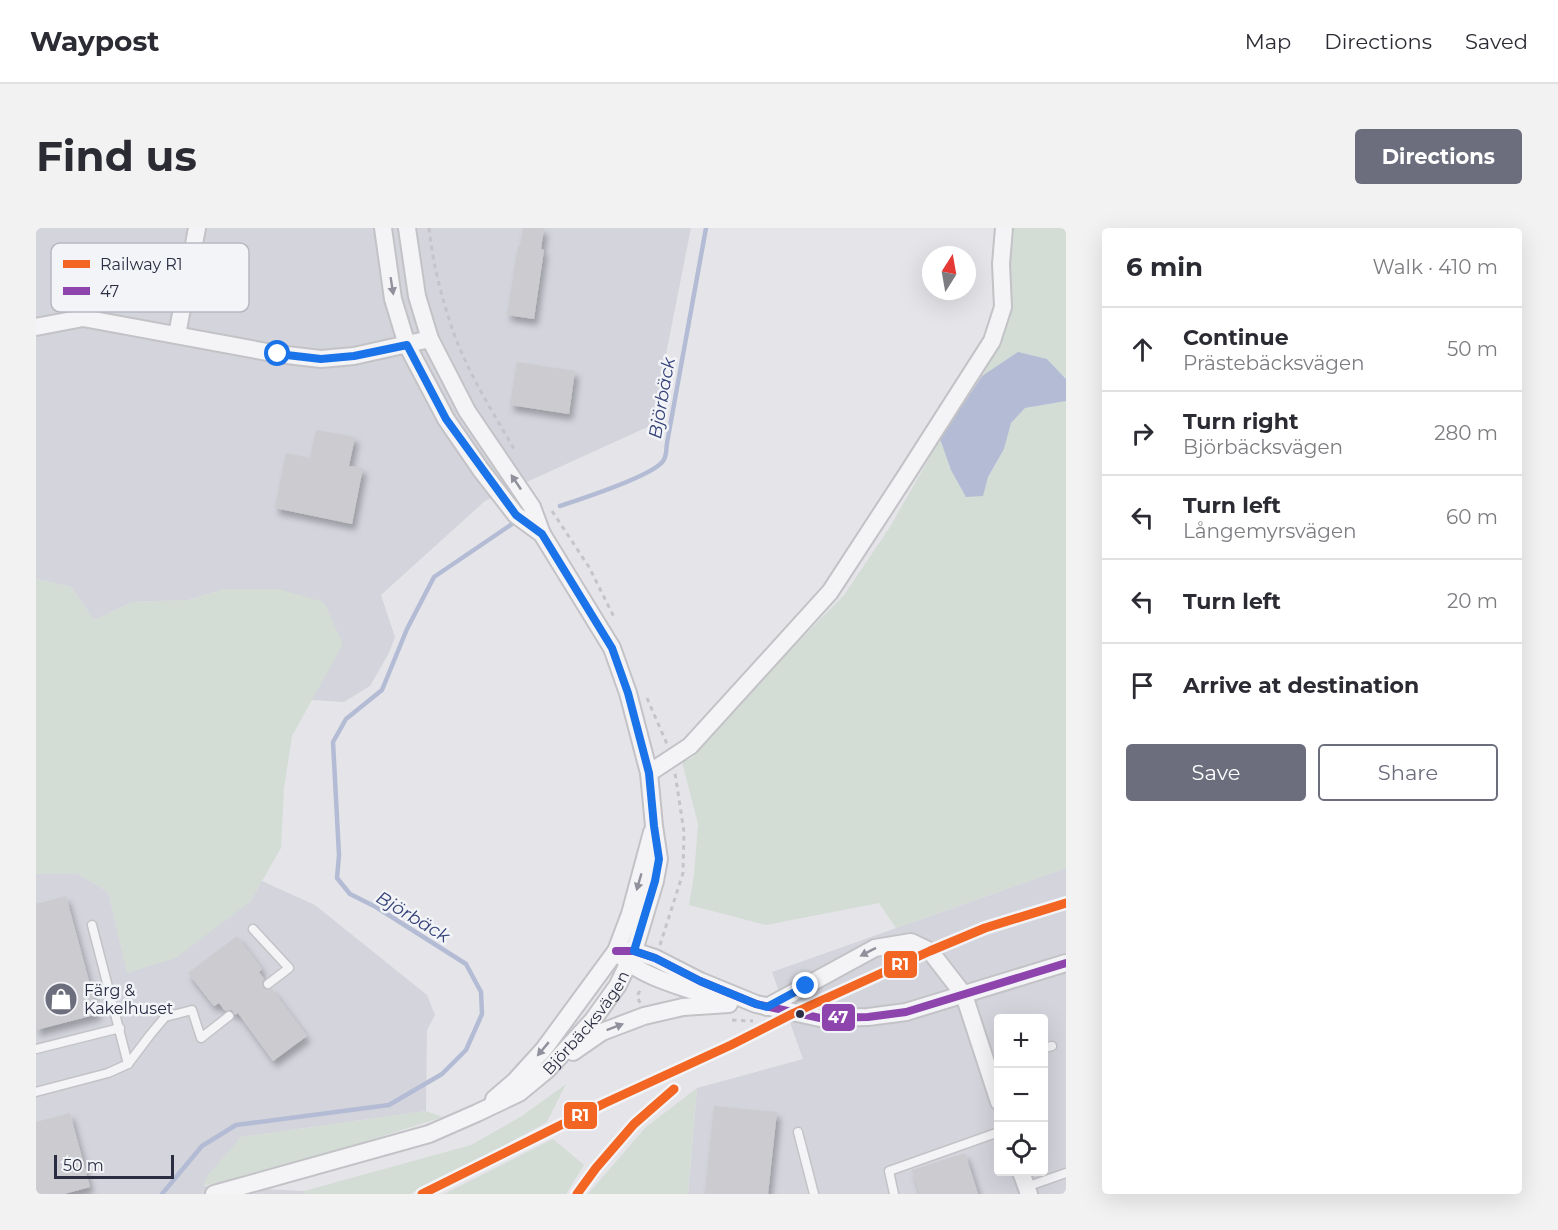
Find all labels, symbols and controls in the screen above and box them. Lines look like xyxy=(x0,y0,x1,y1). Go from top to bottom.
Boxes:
text: Waypost xyxy=(30,24,160,58)
text: Map xyxy=(1245,29,1291,54)
text: Directions xyxy=(1324,29,1432,54)
text: Saved xyxy=(1465,29,1528,54)
button: Directions xyxy=(1355,129,1522,184)
text: Find us xyxy=(36,130,197,182)
legend xyxy=(51,243,249,312)
north arrow xyxy=(922,246,976,300)
text: 6 min xyxy=(1126,251,1203,283)
text: Railway R1 xyxy=(100,255,183,274)
text: Walk · 410 m xyxy=(1373,255,1498,279)
one-way arrow xyxy=(387,276,396,295)
text: 47 xyxy=(100,282,119,301)
text: Continue xyxy=(1183,324,1289,351)
icon: ahead xyxy=(1126,333,1159,366)
text: 50 m xyxy=(1447,337,1498,361)
route start xyxy=(264,340,290,366)
text: Prästebäcksvägen xyxy=(1183,351,1365,375)
water label: Björbäck xyxy=(644,354,680,440)
text: Turn right xyxy=(1183,408,1298,435)
icon: right xyxy=(1126,417,1159,450)
text: 280 m xyxy=(1434,421,1498,445)
text: Björbäcksvägen xyxy=(1183,435,1343,459)
one-way arrow xyxy=(511,474,522,490)
text: Turn left xyxy=(1183,492,1281,519)
icon: left xyxy=(1126,501,1159,534)
text: 60 m xyxy=(1446,505,1498,529)
text: Långemyrsvägen xyxy=(1183,519,1357,543)
icon: left xyxy=(1126,585,1159,618)
text: Turn left xyxy=(1183,588,1281,615)
text: 20 m xyxy=(1447,589,1498,613)
icon: arrive xyxy=(1126,669,1159,702)
text: Arrive at destination xyxy=(1183,672,1419,699)
button: Save xyxy=(1126,744,1306,801)
button: Share xyxy=(1318,744,1498,801)
one-way arrow xyxy=(634,873,643,891)
water label: Björbäck xyxy=(372,886,455,948)
one-way arrow xyxy=(859,947,877,957)
line badge: R1 xyxy=(883,950,918,979)
text: R1 xyxy=(891,955,909,974)
street label: Björbäcksvägen xyxy=(539,968,633,1079)
route end xyxy=(792,972,818,998)
shop icon: Färg & Kakelhuset xyxy=(43,981,79,1017)
place label: Färg & Kakelhuset xyxy=(84,981,174,1018)
line badge: 47 xyxy=(821,1003,856,1032)
unlabelled marker xyxy=(794,1008,806,1020)
text: 47 xyxy=(828,1008,848,1027)
map controls xyxy=(994,1014,1048,1176)
button: + xyxy=(994,1014,1048,1068)
one-way arrow xyxy=(606,1022,624,1031)
one-way arrow xyxy=(537,1041,550,1056)
button: − xyxy=(994,1068,1048,1122)
line badge: R1 xyxy=(563,1101,598,1130)
text: R1 xyxy=(571,1106,589,1125)
button: locate xyxy=(994,1122,1048,1176)
scale bar xyxy=(54,1152,174,1180)
text: 50 m xyxy=(63,1156,104,1175)

